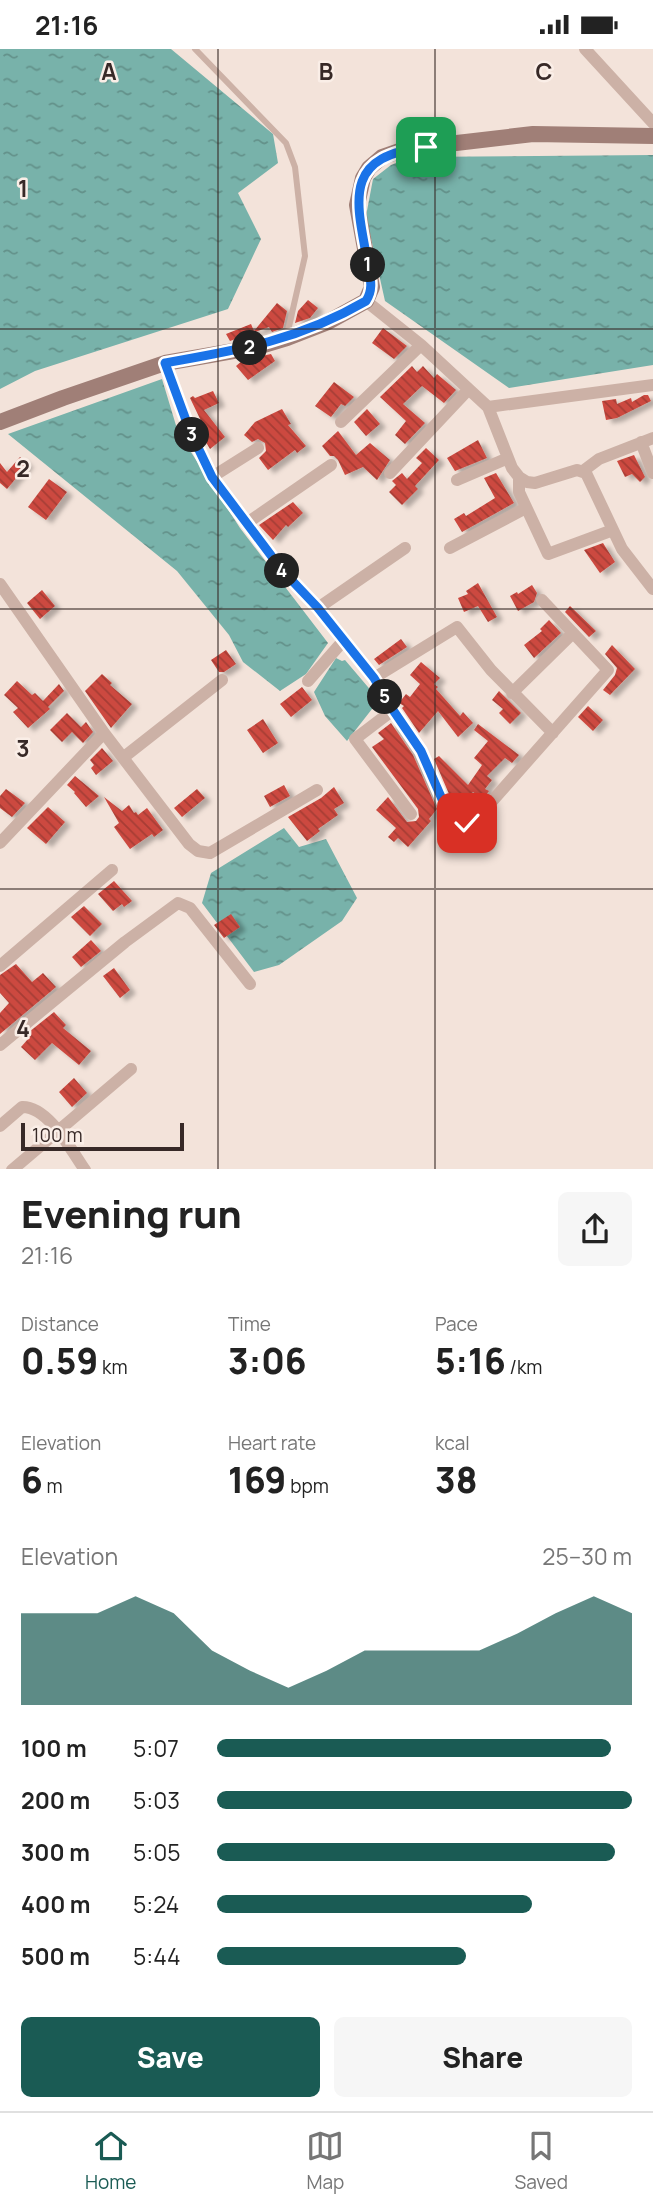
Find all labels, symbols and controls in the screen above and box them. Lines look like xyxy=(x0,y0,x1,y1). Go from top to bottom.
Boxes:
text: 21:16 xyxy=(35,7,98,43)
text: A xyxy=(101,55,117,87)
text: B xyxy=(319,55,333,87)
text: C xyxy=(536,55,553,87)
pin xyxy=(396,117,456,177)
icon: arrive xyxy=(407,128,445,166)
text: 1 xyxy=(18,172,28,204)
pin: 1 xyxy=(350,247,386,283)
text: 1 xyxy=(363,251,372,277)
pin: 2 xyxy=(232,331,268,365)
text: 2 xyxy=(244,334,255,360)
pin: 3 xyxy=(174,417,210,453)
text: 3 xyxy=(186,421,197,447)
text: 2 xyxy=(16,452,30,484)
pin: 4 xyxy=(264,553,300,589)
text: 4 xyxy=(276,557,287,583)
pin: 5 xyxy=(368,679,402,715)
text: 5 xyxy=(379,683,390,709)
text: 3 xyxy=(16,732,30,764)
pin xyxy=(437,793,497,853)
icon: check xyxy=(448,804,486,842)
text: 4 xyxy=(16,1012,30,1044)
scale bar xyxy=(21,1121,184,1152)
text: 100 m xyxy=(32,1122,83,1148)
text: Evening run xyxy=(21,1187,242,1239)
button: share xyxy=(558,1192,632,1266)
text: 21:16 xyxy=(21,1239,73,1271)
text: Distance xyxy=(21,1311,99,1337)
text: Time xyxy=(228,1311,271,1337)
text: Pace xyxy=(435,1311,478,1337)
text: 0.59 xyxy=(21,1337,98,1385)
text: 3:06 xyxy=(228,1337,307,1385)
text: 5:16 xyxy=(435,1337,506,1385)
text: km xyxy=(98,1354,128,1380)
text: /km xyxy=(506,1354,542,1380)
text: Elevation xyxy=(21,1430,101,1456)
text: Heart rate xyxy=(228,1430,316,1456)
text: kcal xyxy=(435,1430,470,1456)
text: 6 xyxy=(21,1456,43,1504)
text: 169 xyxy=(228,1456,286,1504)
text: 38 xyxy=(435,1456,478,1504)
text: m xyxy=(43,1473,63,1499)
text: bpm xyxy=(286,1473,329,1499)
text: Elevation xyxy=(21,1540,118,1572)
text: 25–30 m xyxy=(542,1540,632,1572)
text: 100 m xyxy=(21,1732,87,1764)
text: 5:07 xyxy=(133,1732,179,1764)
text: 200 m xyxy=(21,1784,90,1816)
text: 5:03 xyxy=(133,1784,180,1816)
text: 300 m xyxy=(21,1836,90,1868)
text: 5:05 xyxy=(133,1836,180,1868)
text: 400 m xyxy=(21,1888,91,1920)
text: 5:24 xyxy=(133,1888,179,1920)
text: 500 m xyxy=(21,1940,90,1972)
text: 5:44 xyxy=(133,1940,181,1972)
button: Save xyxy=(21,2017,320,2097)
button: Share xyxy=(334,2017,632,2097)
tab: Home xyxy=(85,2127,136,2195)
tab: Map xyxy=(306,2127,344,2195)
tab: Saved xyxy=(514,2127,568,2195)

